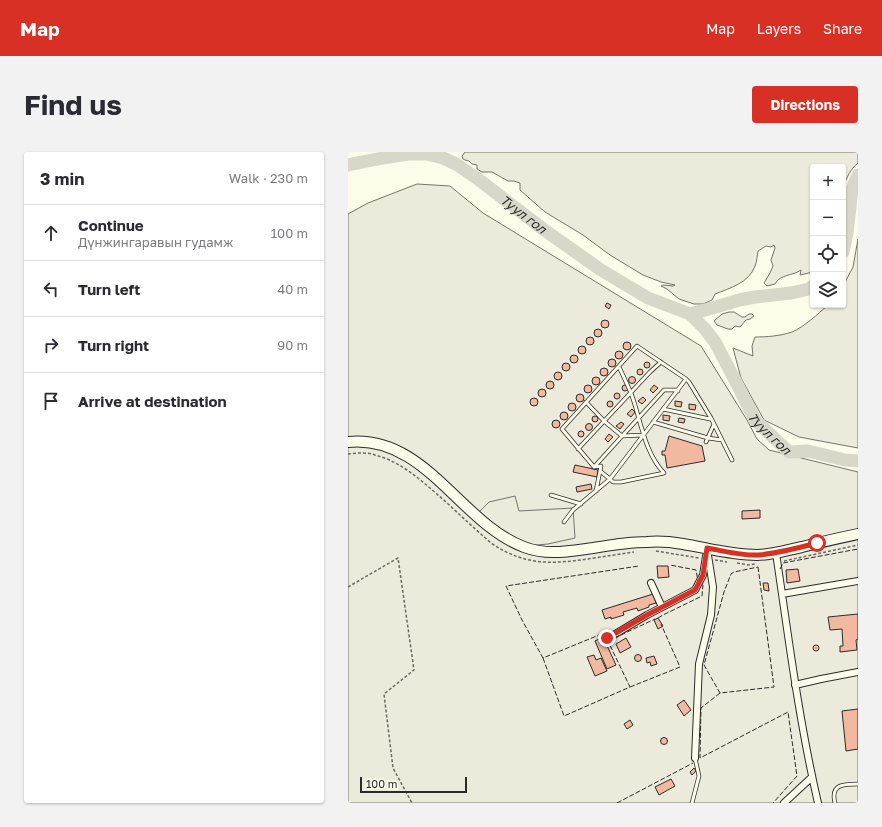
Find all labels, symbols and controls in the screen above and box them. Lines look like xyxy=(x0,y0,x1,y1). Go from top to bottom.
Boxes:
text: Map xyxy=(20,17,60,40)
text: Map xyxy=(706,20,735,37)
text: Layers xyxy=(757,20,801,37)
text: Share xyxy=(823,20,862,37)
button: Directions xyxy=(752,86,858,123)
text: Find us xyxy=(24,88,122,121)
map controls xyxy=(810,164,846,308)
button: + xyxy=(810,164,846,200)
text: 3 min xyxy=(40,168,84,189)
text: Walk · 230 m xyxy=(229,170,308,186)
water label: Туул гол xyxy=(497,191,551,238)
button: − xyxy=(810,200,846,236)
text: Continue xyxy=(78,216,144,234)
icon: ahead xyxy=(40,222,62,244)
text: 100 m xyxy=(271,225,308,241)
text: Дүнжингаравын гудамж xyxy=(78,234,233,250)
button: locate xyxy=(810,236,846,272)
button: layers xyxy=(810,272,846,308)
icon: left xyxy=(40,278,62,300)
text: Turn left xyxy=(78,280,140,298)
text: 40 m xyxy=(277,281,308,297)
icon: right xyxy=(40,334,62,356)
text: Turn right xyxy=(78,336,149,354)
text: 90 m xyxy=(277,337,308,353)
icon: arrive xyxy=(40,390,62,412)
text: Arrive at destination xyxy=(78,392,227,410)
water label: Туул гол xyxy=(745,410,795,459)
route start xyxy=(808,534,826,552)
route end xyxy=(598,629,616,647)
scale bar xyxy=(360,775,467,794)
text: 100 m xyxy=(366,777,397,790)

